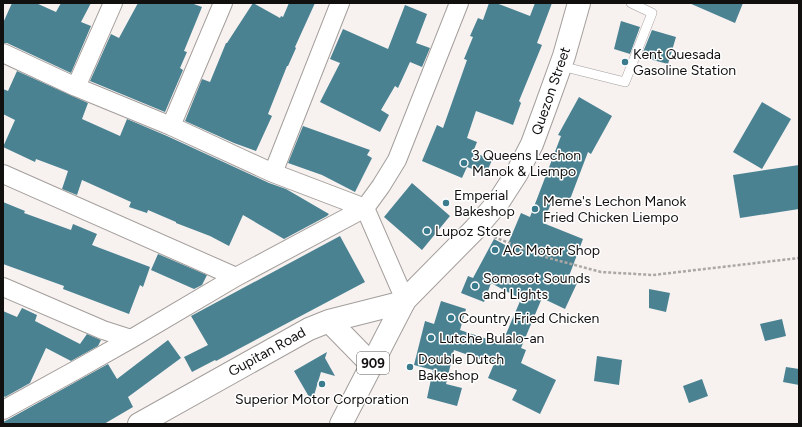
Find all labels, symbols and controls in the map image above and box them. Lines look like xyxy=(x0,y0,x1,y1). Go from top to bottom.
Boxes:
street label: Quezon Street xyxy=(528,45,574,137)
place label: Kent Quesada Gasoline Station xyxy=(633,46,736,79)
marker: Kent Quesada Gasoline Station xyxy=(620,57,630,67)
place label: 3 Queens Lechon Manok & Liempo xyxy=(472,147,581,180)
marker: 3 Queens Lechon Manok & Liempo xyxy=(459,158,469,168)
place label: Emperial Bakeshop xyxy=(454,187,515,220)
place label: Meme's Lechon Manok Fried Chicken Liempo xyxy=(543,193,686,226)
marker: Emperial Bakeshop xyxy=(441,198,451,208)
marker: Meme's Lechon Manok Fried Chicken Liempo xyxy=(530,204,540,214)
place label: Lupoz Store xyxy=(435,223,512,240)
marker: Lupoz Store xyxy=(422,226,432,236)
place label: AC Motor Shop xyxy=(503,242,600,259)
marker: AC Motor Shop xyxy=(490,245,500,255)
place label: Somosot Sounds and Lights xyxy=(483,270,590,303)
marker: Somosot Sounds and Lights xyxy=(470,281,480,291)
place label: Country Fried Chicken xyxy=(459,310,599,327)
marker: Country Fried Chicken xyxy=(446,313,456,323)
street label: Gupitan Road xyxy=(225,324,309,380)
place label: Lutche Bulalo-an xyxy=(439,330,545,347)
marker: Lutche Bulalo-an xyxy=(426,333,436,343)
place label: Double Dutch Bakeshop xyxy=(418,351,504,384)
road number: 909 xyxy=(357,352,389,374)
marker: Double Dutch Bakeshop xyxy=(405,362,415,372)
marker: Superior Motor Corporation xyxy=(317,379,327,389)
place label: Superior Motor Corporation xyxy=(235,391,409,408)

